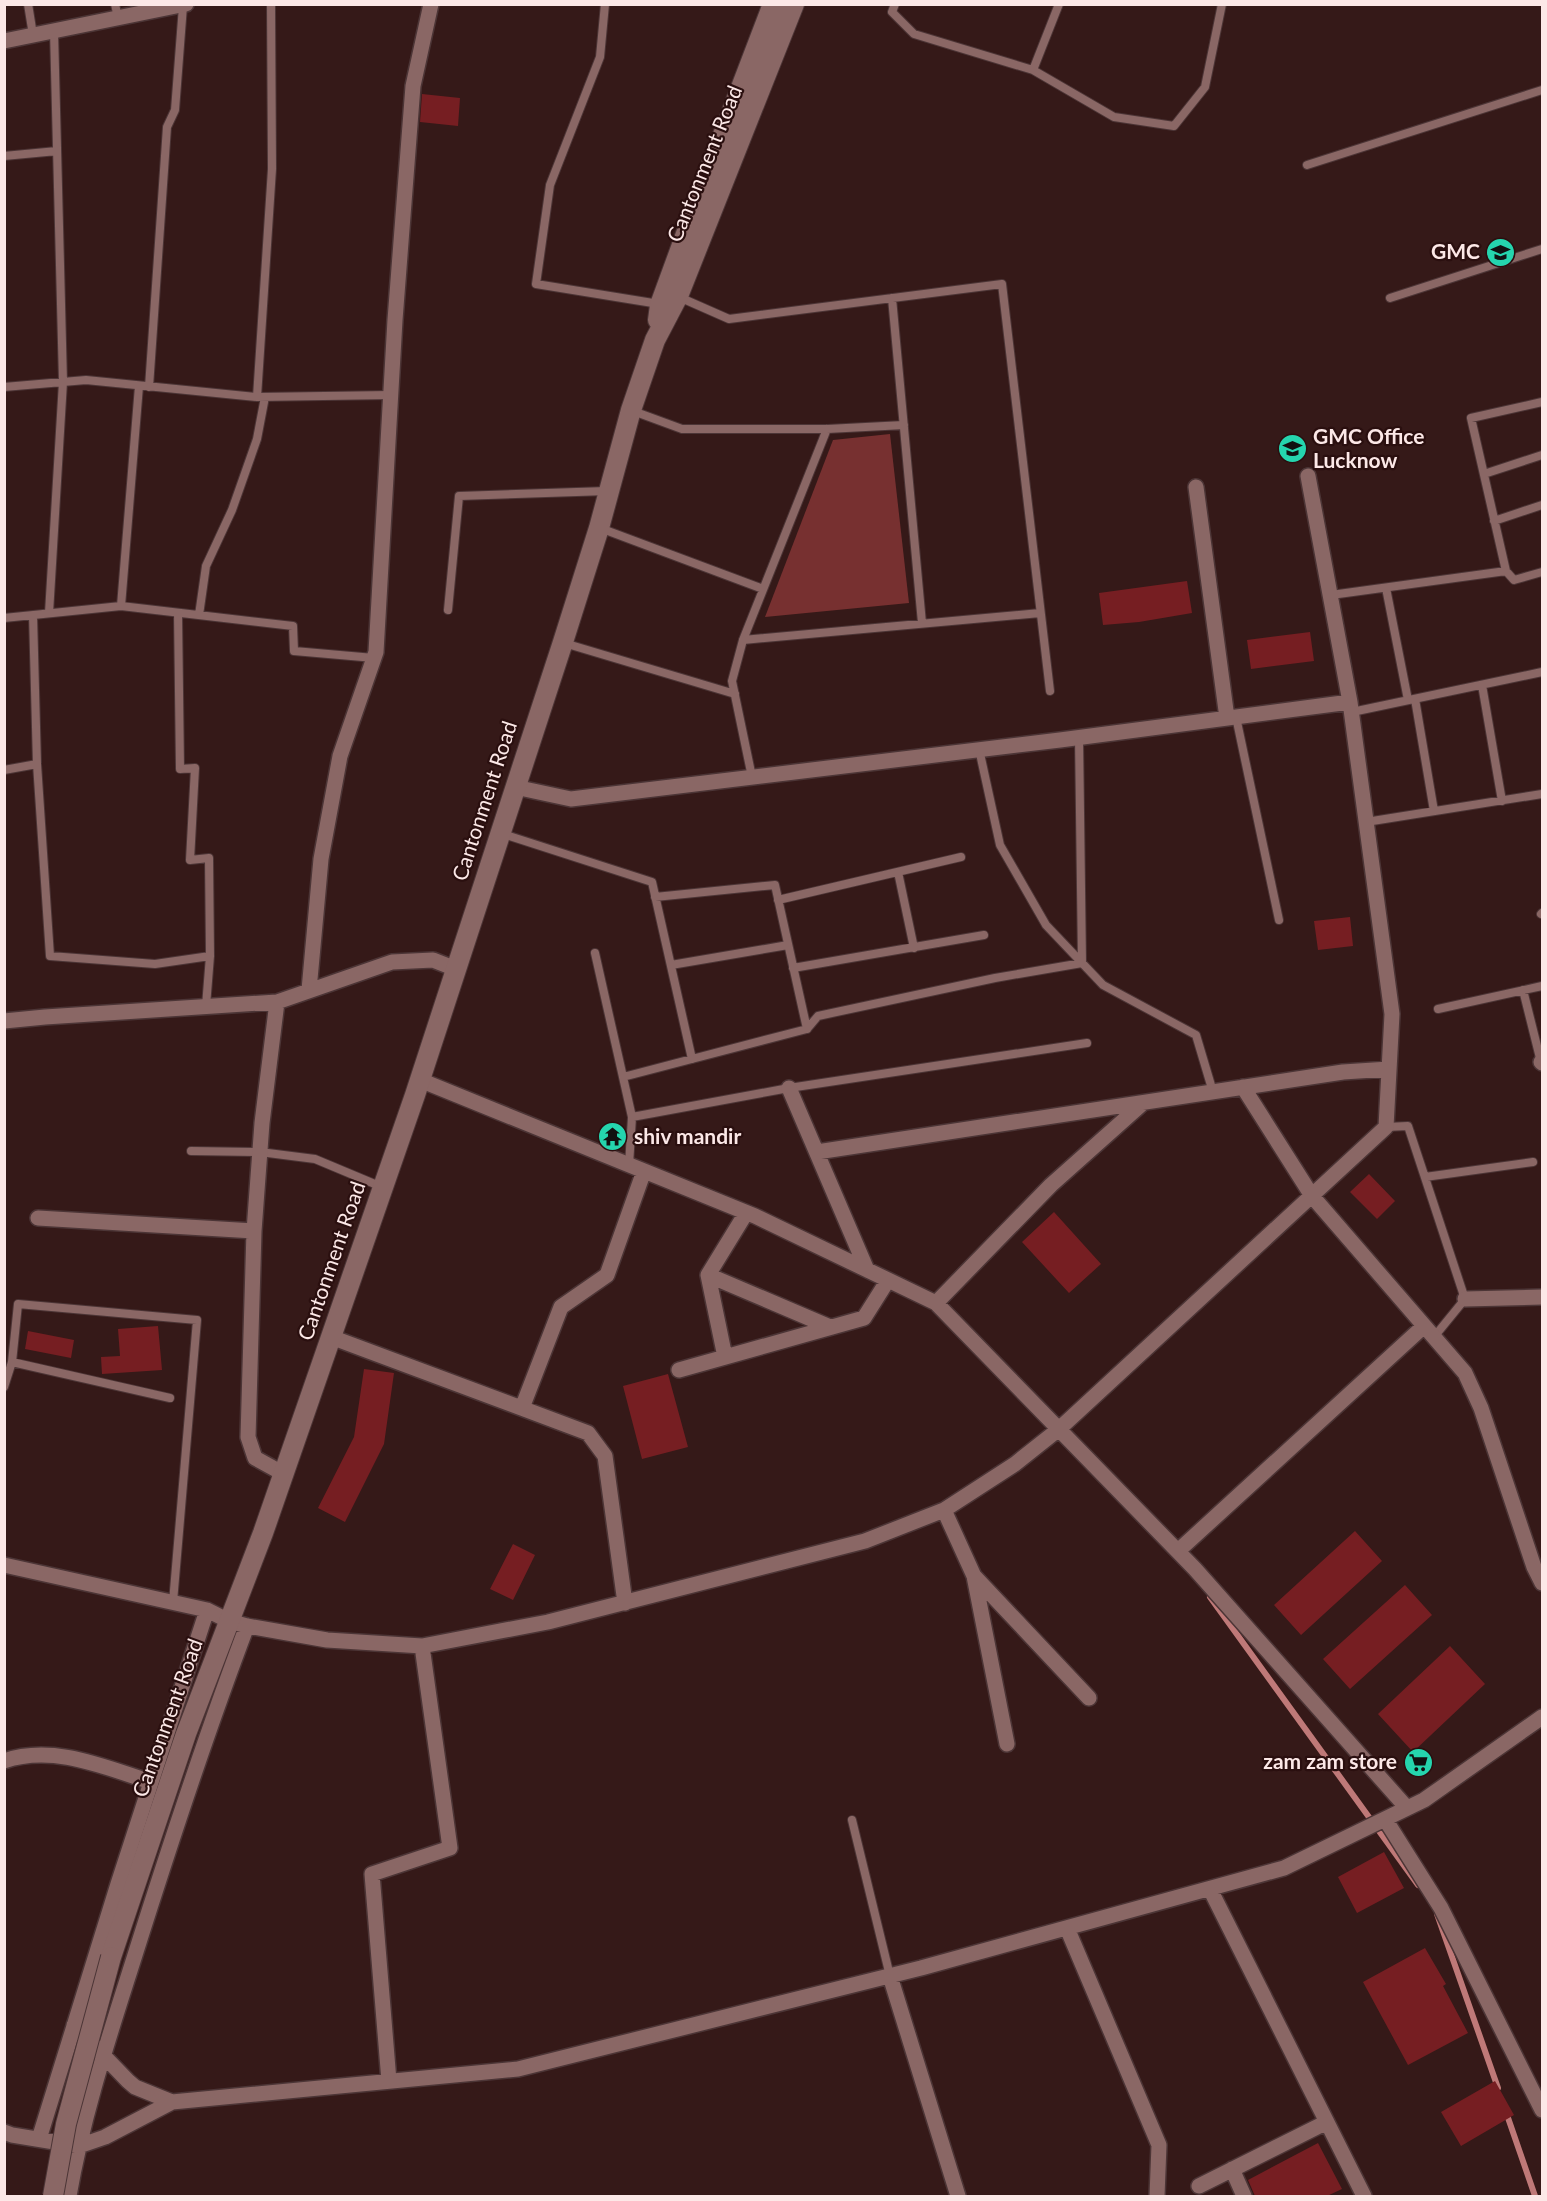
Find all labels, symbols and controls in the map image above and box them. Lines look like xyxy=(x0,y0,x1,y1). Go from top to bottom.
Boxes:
street label: Cantonment Road xyxy=(661,82,746,245)
school or university icon: GMC xyxy=(1485,236,1517,268)
place label: GMC xyxy=(1431,238,1480,263)
place label: GMC Office Lucknow xyxy=(1313,423,1425,472)
school or university icon: GMC Office Lucknow xyxy=(1276,433,1308,465)
street label: Cantonment Road xyxy=(446,717,521,884)
temple icon: shiv mandir xyxy=(597,1121,629,1153)
place label: shiv mandir xyxy=(634,1123,741,1148)
street label: Cantonment Road xyxy=(292,1178,370,1343)
street label: Cantonment Road xyxy=(126,1635,207,1800)
supermarket icon: zam zam store xyxy=(1402,1746,1434,1778)
place label: zam zam store xyxy=(1263,1748,1397,1773)

